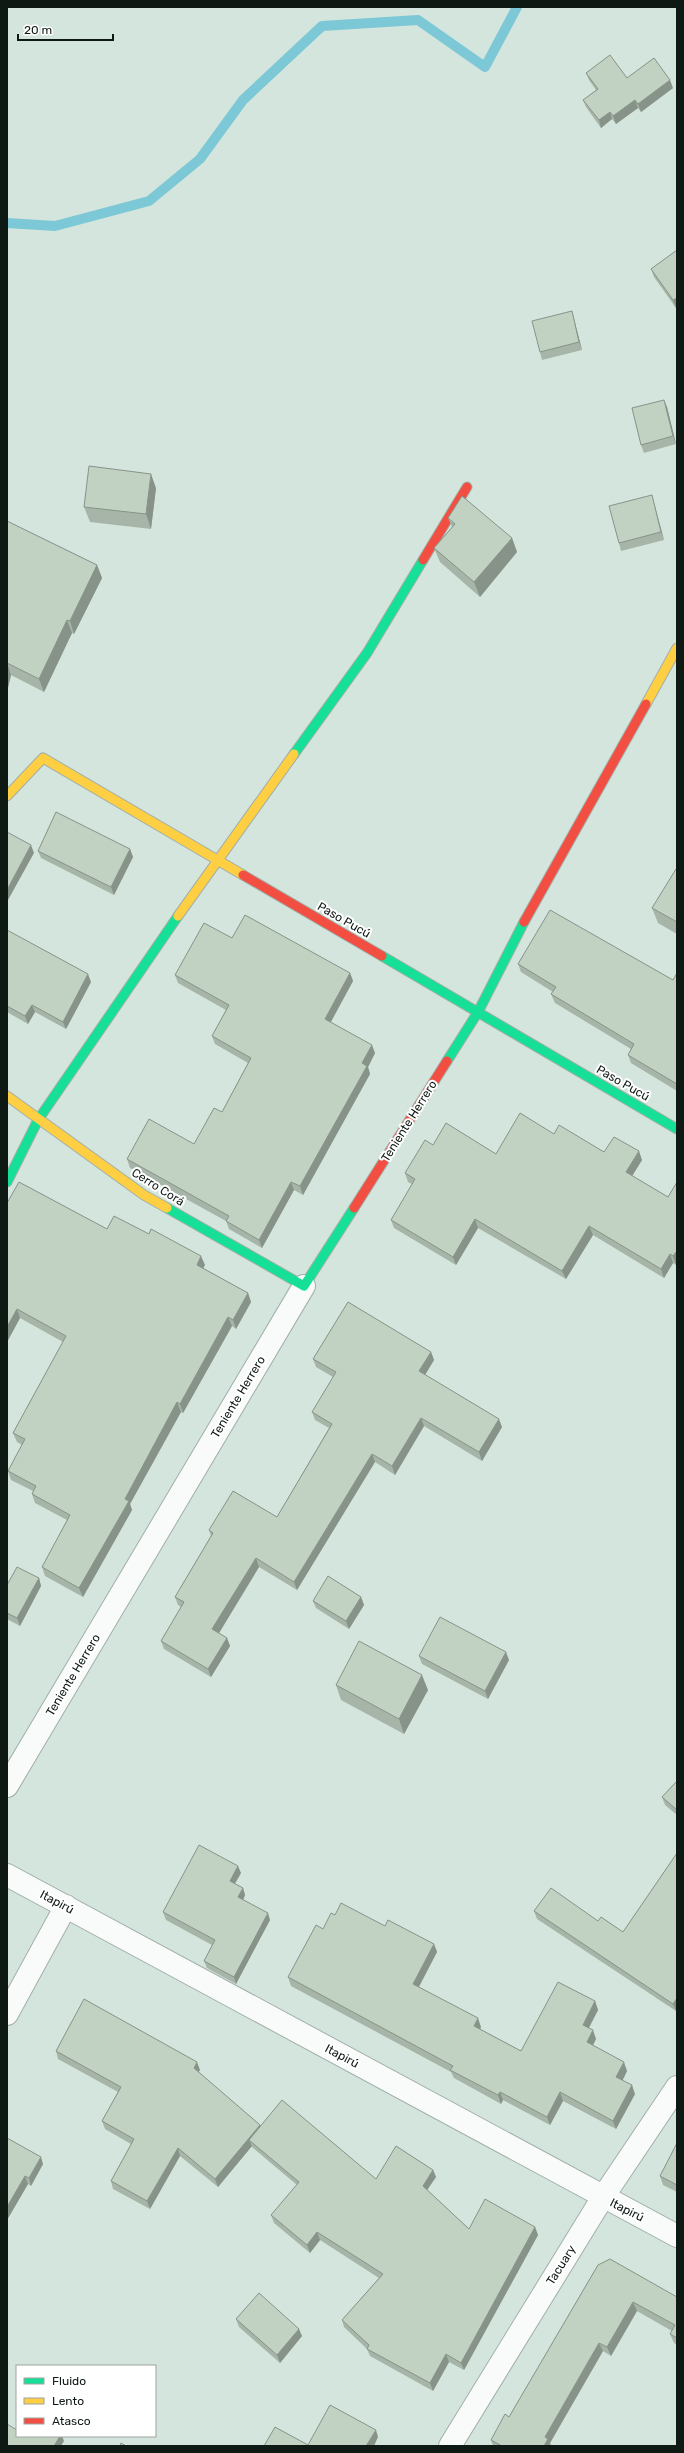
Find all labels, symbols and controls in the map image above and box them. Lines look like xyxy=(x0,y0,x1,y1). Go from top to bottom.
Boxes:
scale bar xyxy=(18,16,113,42)
text: 20 m xyxy=(24,23,52,37)
street label: Paso Pucú xyxy=(315,899,373,941)
street label: Paso Pucú xyxy=(594,1062,652,1104)
street label: Teniente Herrero xyxy=(378,1078,440,1164)
street label: Cerro Corá xyxy=(129,1165,187,1209)
street label: Teniente Herrero xyxy=(208,1353,268,1441)
street label: Teniente Herrero xyxy=(43,1631,103,1719)
street label: Itapirú xyxy=(38,1887,76,1917)
street label: Itapirú xyxy=(323,2041,361,2071)
street label: Itapirú xyxy=(608,2195,646,2225)
street label: Tacuary xyxy=(543,2242,579,2287)
legend xyxy=(16,2365,156,2437)
text: Fluido xyxy=(52,2374,86,2388)
text: Lento xyxy=(52,2394,84,2408)
text: Atasco xyxy=(52,2414,91,2428)

